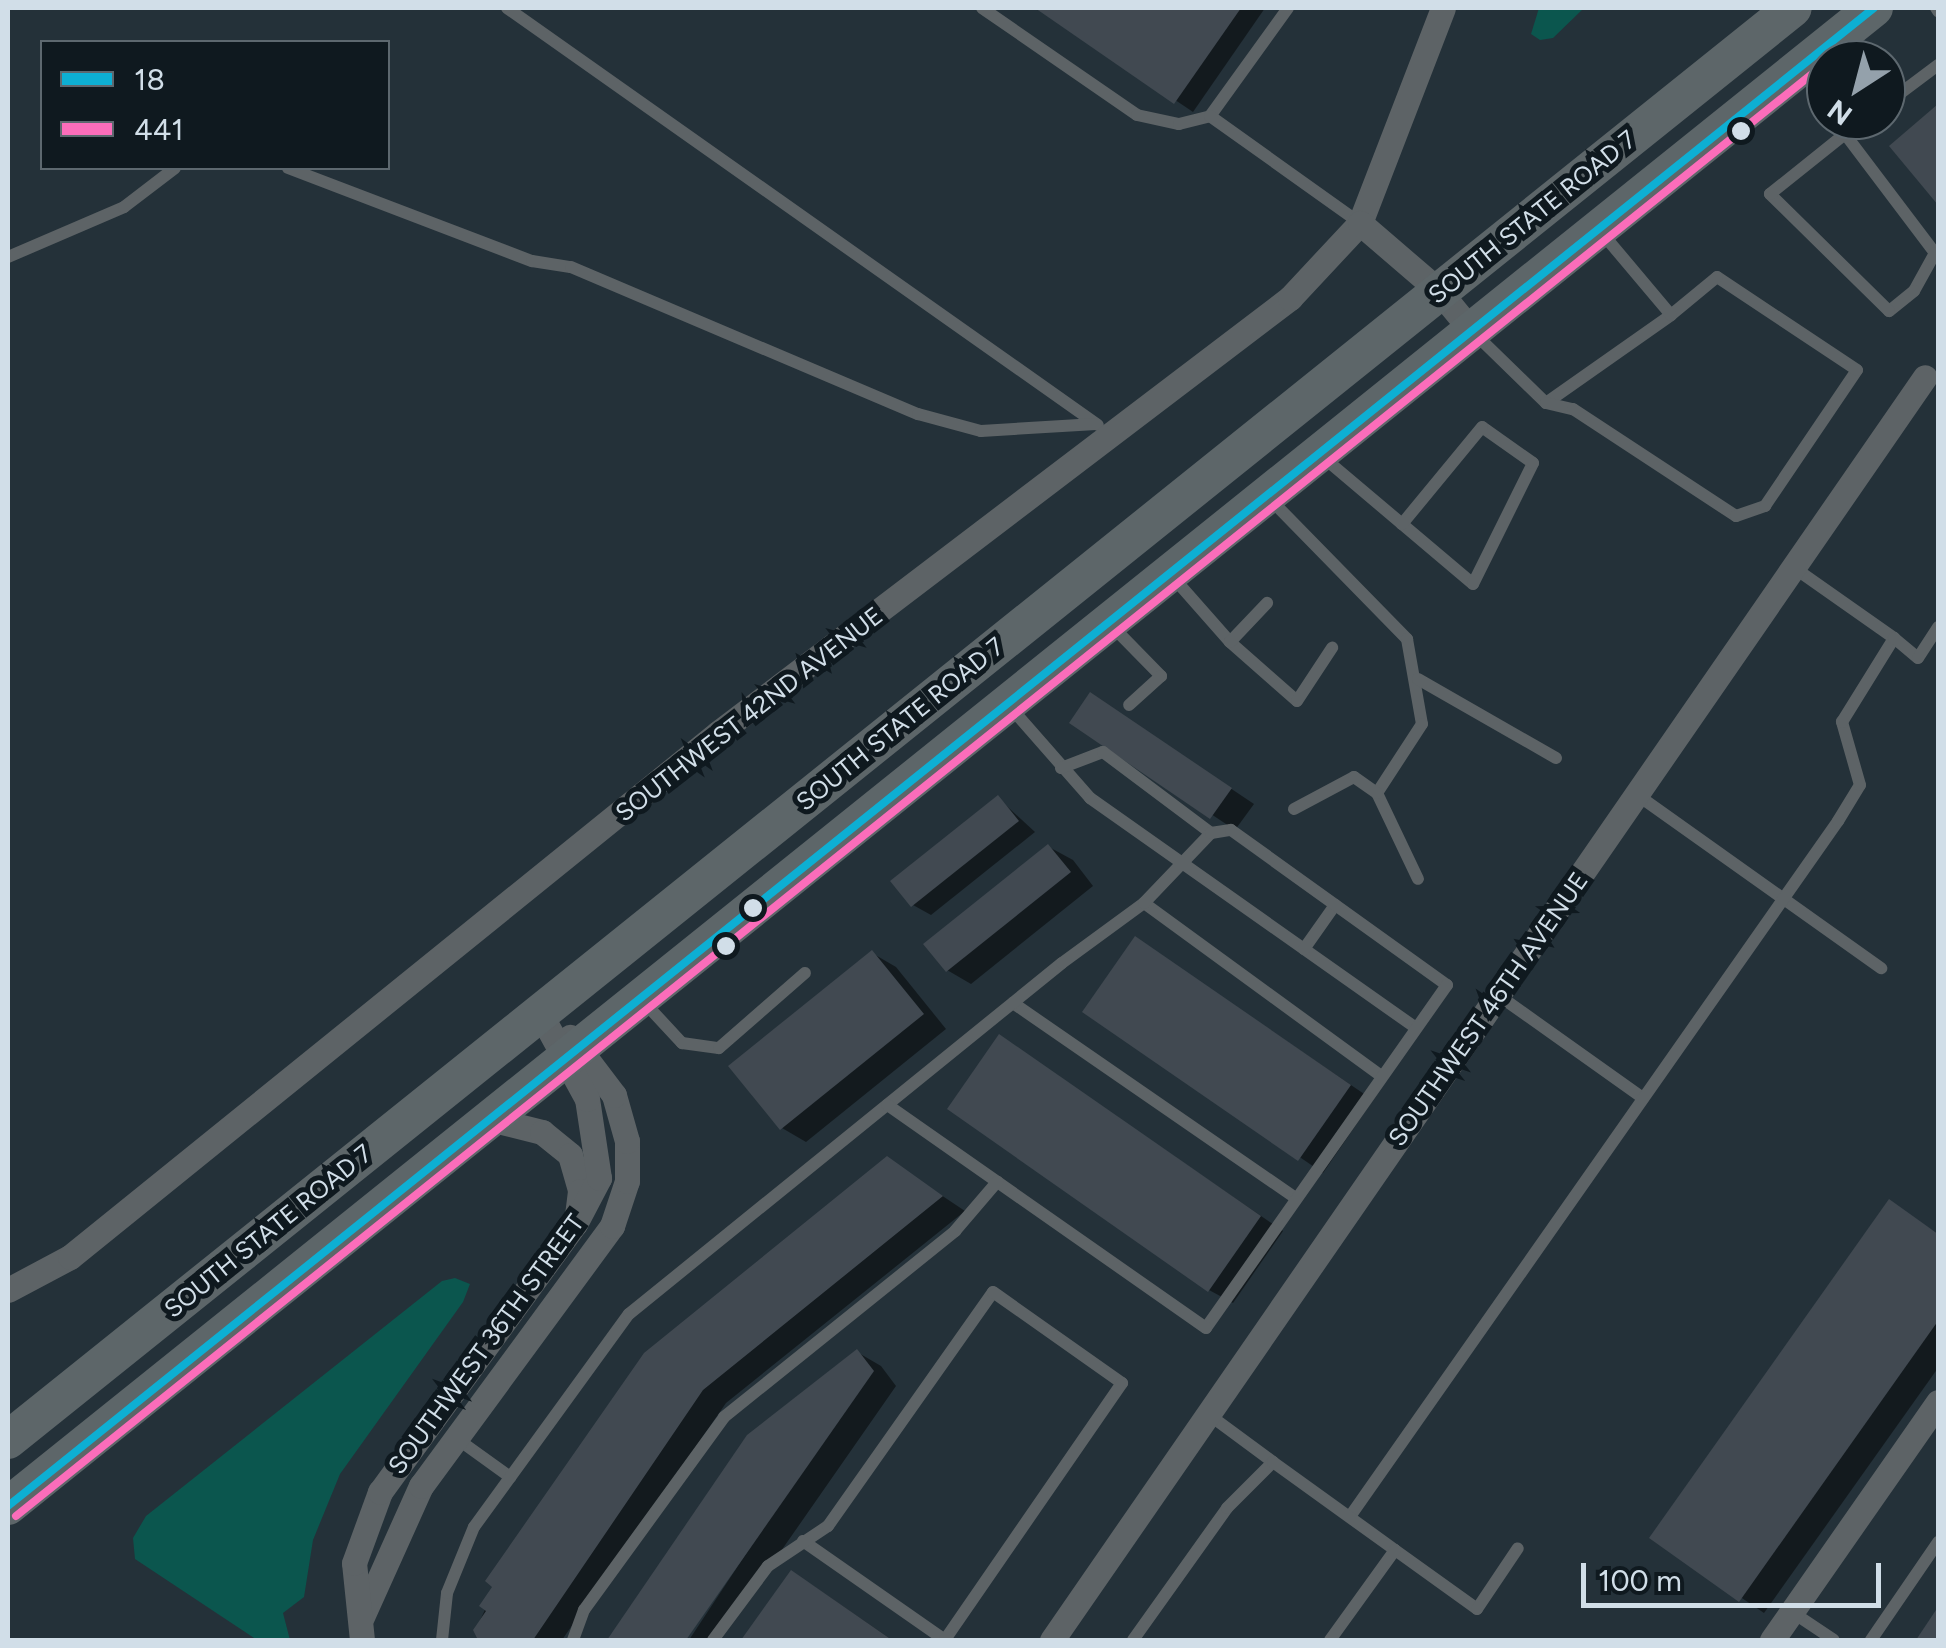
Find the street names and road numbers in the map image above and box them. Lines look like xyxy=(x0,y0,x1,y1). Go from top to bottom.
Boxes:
street label: SOUTH STATE ROAD 7 xyxy=(1422,124,1642,310)
street label: SOUTHWEST 42ND AVENUE xyxy=(609,600,889,828)
street label: SOUTH STATE ROAD 7 xyxy=(790,631,1010,817)
street label: SOUTHWEST 46TH AVENUE xyxy=(1382,866,1594,1152)
street label: SOUTH STATE ROAD 7 xyxy=(158,1138,378,1324)
street label: SOUTHWEST 36TH STREET xyxy=(382,1208,590,1480)

